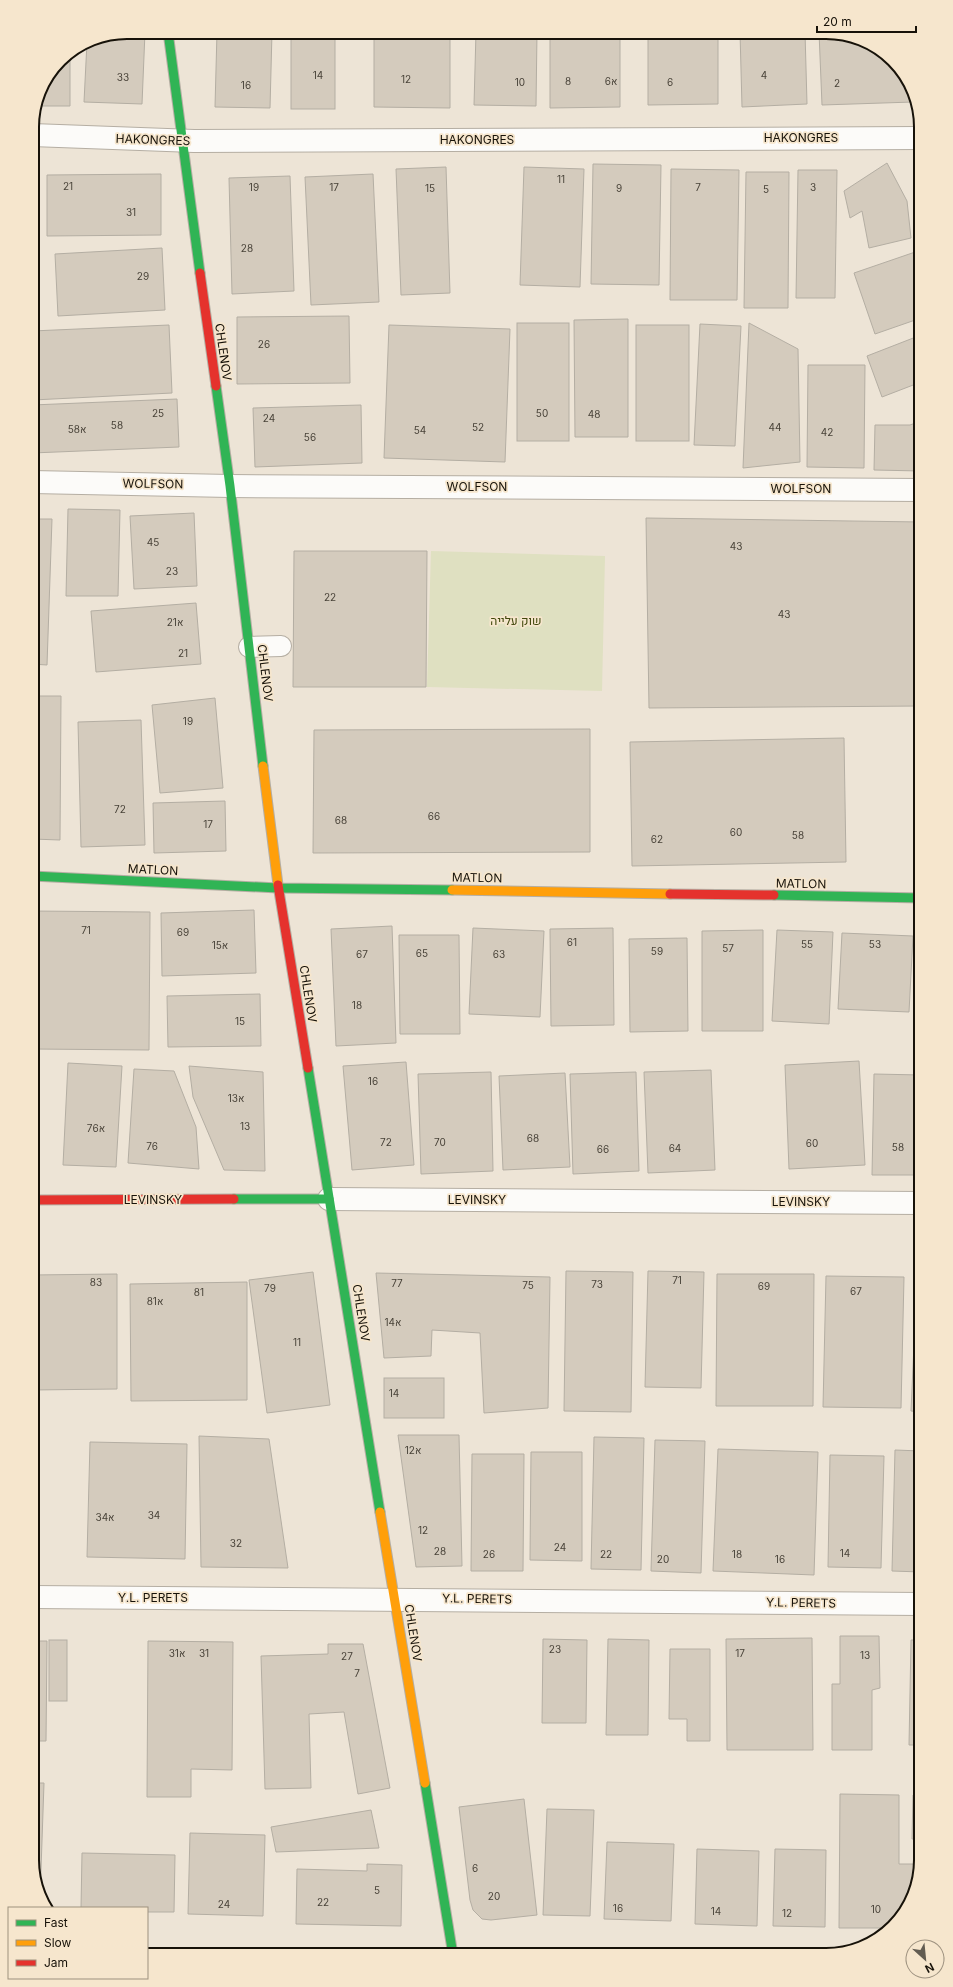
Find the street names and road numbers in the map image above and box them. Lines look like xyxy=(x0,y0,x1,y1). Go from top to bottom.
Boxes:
street label: HAKONGRES xyxy=(764,130,839,145)
street label: HAKONGRES xyxy=(115,131,191,148)
street label: HAKONGRES xyxy=(440,132,515,147)
street label: CHLENOV xyxy=(212,322,235,382)
street label: WOLFSON xyxy=(122,475,184,492)
street label: WOLFSON xyxy=(447,479,507,494)
street label: WOLFSON xyxy=(771,481,831,496)
street label: CHLENOV xyxy=(255,643,276,703)
street label: MATLON xyxy=(127,861,179,878)
street label: MATLON xyxy=(452,870,502,885)
street label: MATLON xyxy=(776,876,826,891)
street label: CHLENOV xyxy=(297,964,320,1024)
street label: LEVINSKY xyxy=(124,1192,182,1207)
street label: LEVINSKY xyxy=(448,1192,506,1207)
street label: LEVINSKY xyxy=(772,1194,830,1209)
street label: CHLENOV xyxy=(350,1283,373,1343)
street label: Y.L. PERETS xyxy=(118,1590,188,1605)
street label: Y.L. PERETS xyxy=(442,1590,512,1607)
street label: Y.L. PERETS xyxy=(766,1594,836,1611)
street label: CHLENOV xyxy=(402,1603,425,1663)

